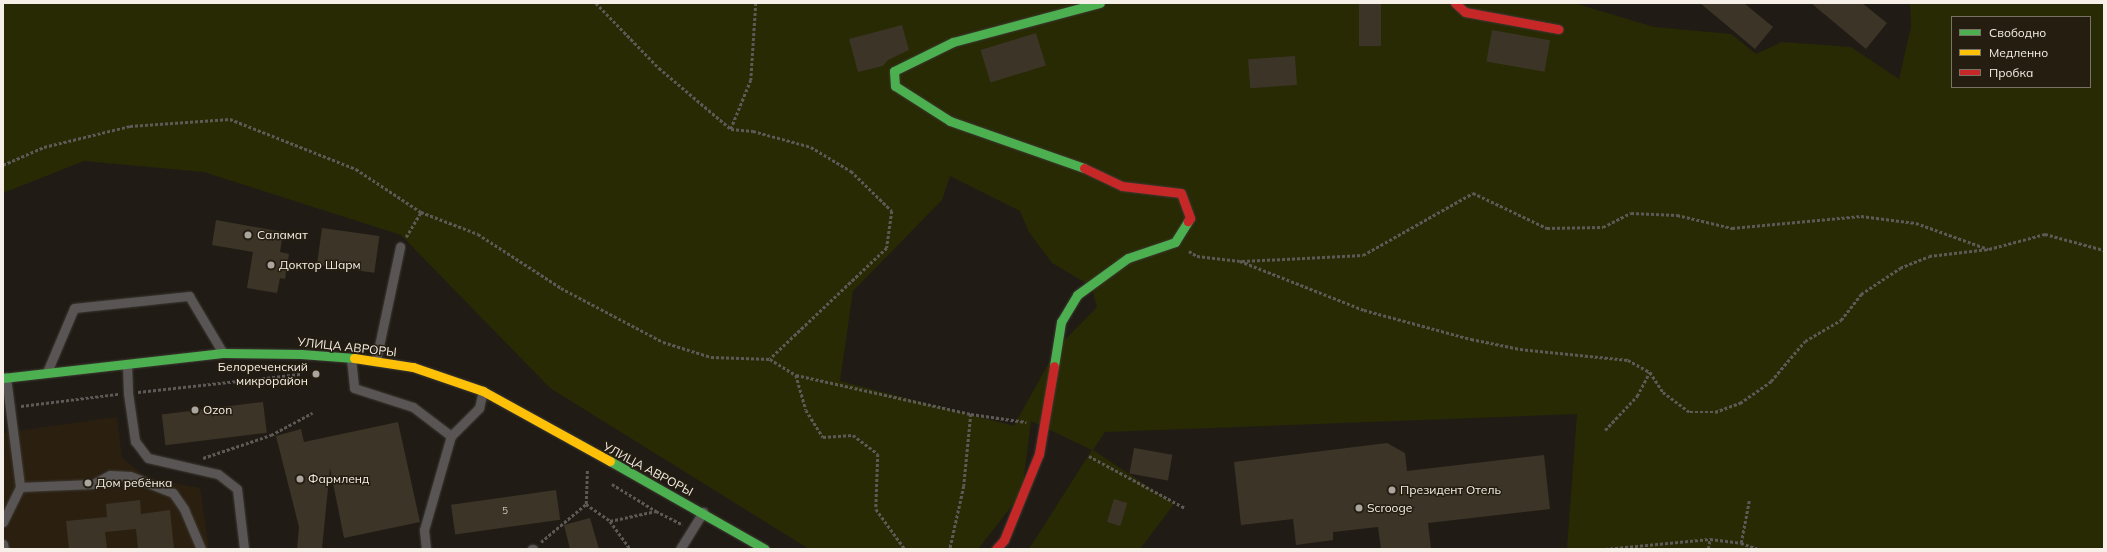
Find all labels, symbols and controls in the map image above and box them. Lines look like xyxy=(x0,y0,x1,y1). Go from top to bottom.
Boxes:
legend xyxy=(1951,16,2091,88)
text: Свободно xyxy=(1989,25,2046,40)
text: Медленно xyxy=(1989,45,2048,60)
text: Пробка xyxy=(1989,65,2033,80)
place label: Саламат xyxy=(257,228,308,242)
marker: Саламат xyxy=(242,229,254,241)
place label: Доктор Шарм xyxy=(279,258,361,272)
marker: Доктор Шарм xyxy=(266,260,276,270)
street label: УЛИЦА АВРОРЫ xyxy=(297,335,397,359)
place label: Белореченский микрорайон xyxy=(218,360,308,388)
marker: Белореченский микрорайон xyxy=(311,369,321,379)
place label: Ozon xyxy=(203,403,232,417)
marker: Ozon xyxy=(190,405,200,415)
street label: УЛИЦА АВРОРЫ xyxy=(601,439,695,499)
place label: Фармленд xyxy=(308,472,369,486)
marker: Фармленд xyxy=(295,474,305,484)
place label: Дом ребёнка xyxy=(96,476,172,490)
marker: Дом ребёнка xyxy=(83,478,93,488)
place label: Президент Отель xyxy=(1400,483,1501,497)
marker: Президент Отель xyxy=(1387,485,1397,495)
place label: Scrooge xyxy=(1367,501,1412,515)
marker: Scrooge xyxy=(1354,503,1364,513)
house number: 5 xyxy=(502,505,508,517)

